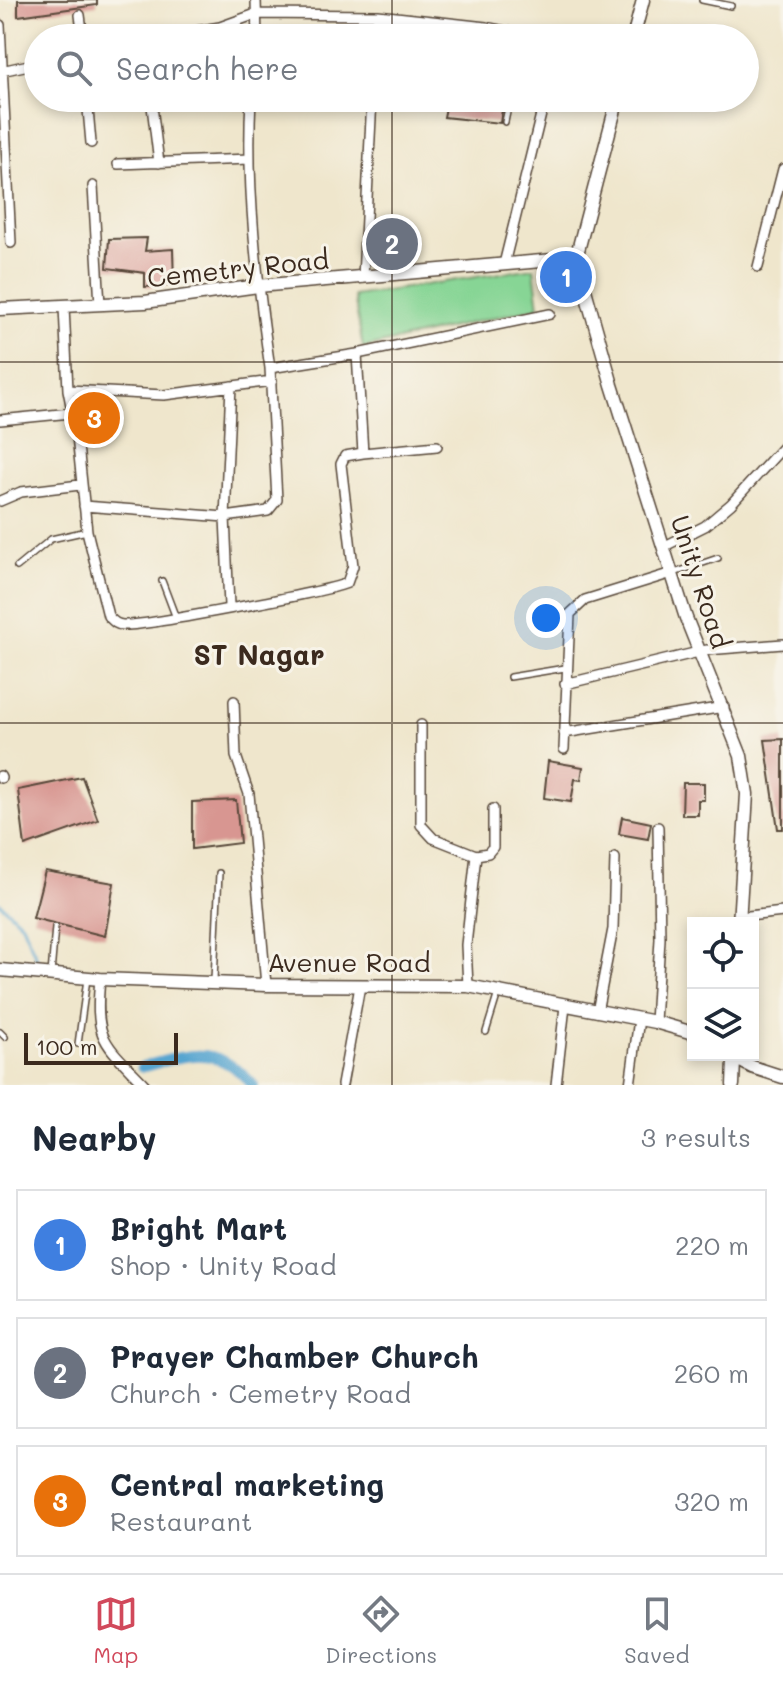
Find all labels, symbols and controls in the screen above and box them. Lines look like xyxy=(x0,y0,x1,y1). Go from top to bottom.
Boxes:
search box xyxy=(24,24,759,112)
icon: search xyxy=(52,46,96,90)
text: Search here xyxy=(116,48,299,88)
pin: 2 xyxy=(366,214,418,274)
street label: Cemetry Road xyxy=(145,242,330,294)
pin: 1 xyxy=(540,247,592,307)
pin: 3 xyxy=(68,388,120,448)
street label: Unity Road xyxy=(663,511,738,652)
your location xyxy=(526,598,566,638)
district label: ST Nagar xyxy=(193,636,325,672)
map controls xyxy=(687,917,759,1061)
button: locate xyxy=(687,917,759,989)
street label: Avenue Road xyxy=(267,945,431,979)
button: layers xyxy=(687,989,759,1061)
scale bar xyxy=(24,1029,178,1065)
text: 100 m xyxy=(36,1032,98,1061)
text: Nearby xyxy=(32,1115,157,1160)
text: 3 results xyxy=(641,1120,751,1154)
text: Bright Mart xyxy=(110,1208,287,1248)
text: 1 xyxy=(54,1228,66,1262)
text: 220 m xyxy=(675,1228,749,1262)
text: Shop · Unity Road xyxy=(110,1248,337,1282)
text: Prayer Chamber Church xyxy=(110,1336,478,1376)
text: 2 xyxy=(53,1356,67,1390)
text: 260 m xyxy=(674,1356,749,1390)
text: Church · Cemetry Road xyxy=(110,1376,411,1410)
text: Central marketing xyxy=(110,1464,384,1504)
text: 3 xyxy=(52,1484,68,1518)
text: 320 m xyxy=(674,1484,749,1518)
text: Restaurant xyxy=(110,1504,252,1538)
tab: Map xyxy=(94,1592,138,1669)
tab: Directions xyxy=(325,1592,437,1669)
tab: Saved xyxy=(624,1592,689,1669)

